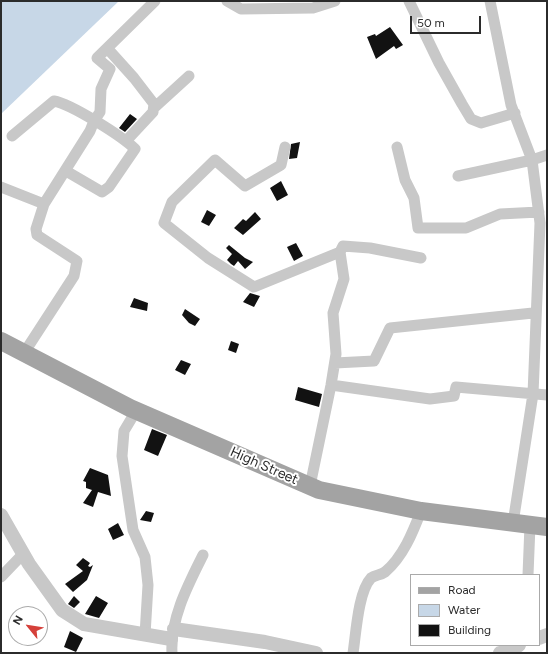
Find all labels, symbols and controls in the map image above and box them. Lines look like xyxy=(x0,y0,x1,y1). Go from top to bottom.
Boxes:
scale bar xyxy=(412,8,483,34)
text: 50 m xyxy=(417,16,445,30)
street label: High Street xyxy=(227,444,301,488)
legend xyxy=(410,574,540,646)
text: Road xyxy=(448,583,476,597)
text: Water xyxy=(448,603,480,617)
north arrow xyxy=(8,606,48,646)
text: N xyxy=(10,613,26,627)
text: Building xyxy=(448,623,491,637)

